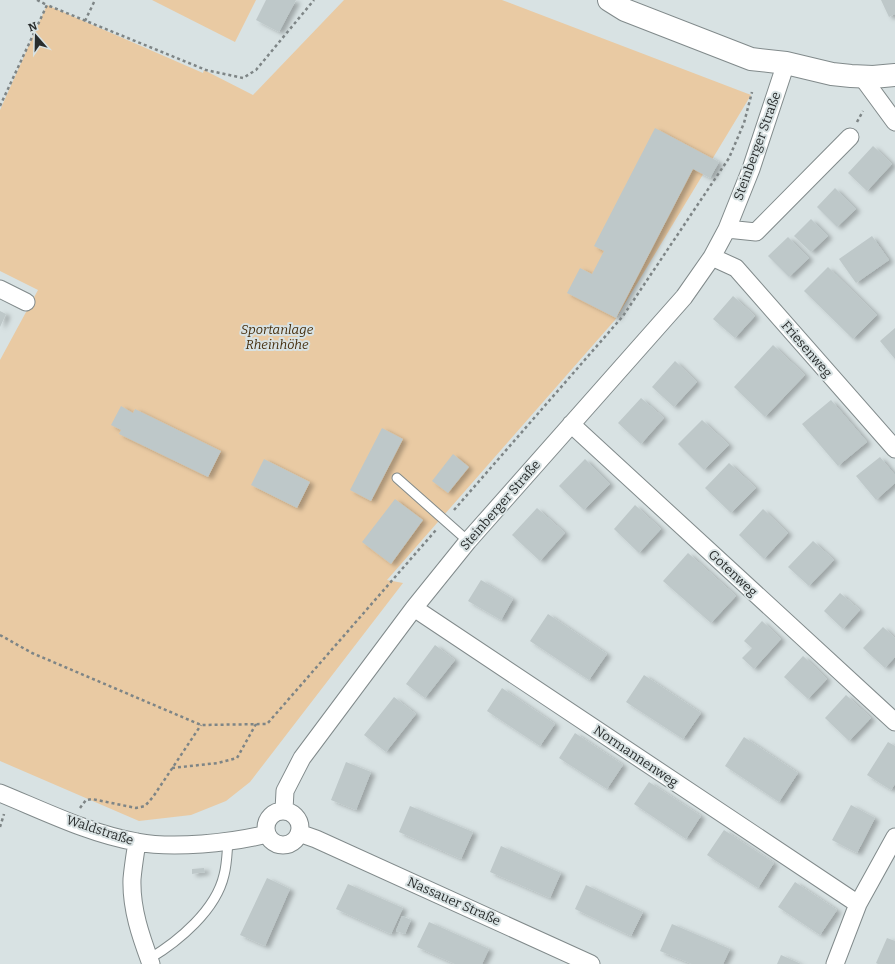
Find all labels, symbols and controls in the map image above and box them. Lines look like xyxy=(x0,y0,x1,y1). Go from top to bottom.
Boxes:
north arrow xyxy=(16,16,56,56)
text: N xyxy=(27,19,39,35)
street label: Steinberger Straße xyxy=(730,90,784,202)
street label: Friesenweg xyxy=(779,318,835,380)
park label: Sportanlage Rheinhöhe xyxy=(241,322,314,352)
street label: Steinberger Straße xyxy=(457,457,543,553)
street label: Gotenweg xyxy=(706,547,760,599)
street label: Normannenweg xyxy=(591,722,681,790)
street label: Waldstraße xyxy=(65,812,135,848)
street label: Nassauer Straße xyxy=(405,874,503,928)

